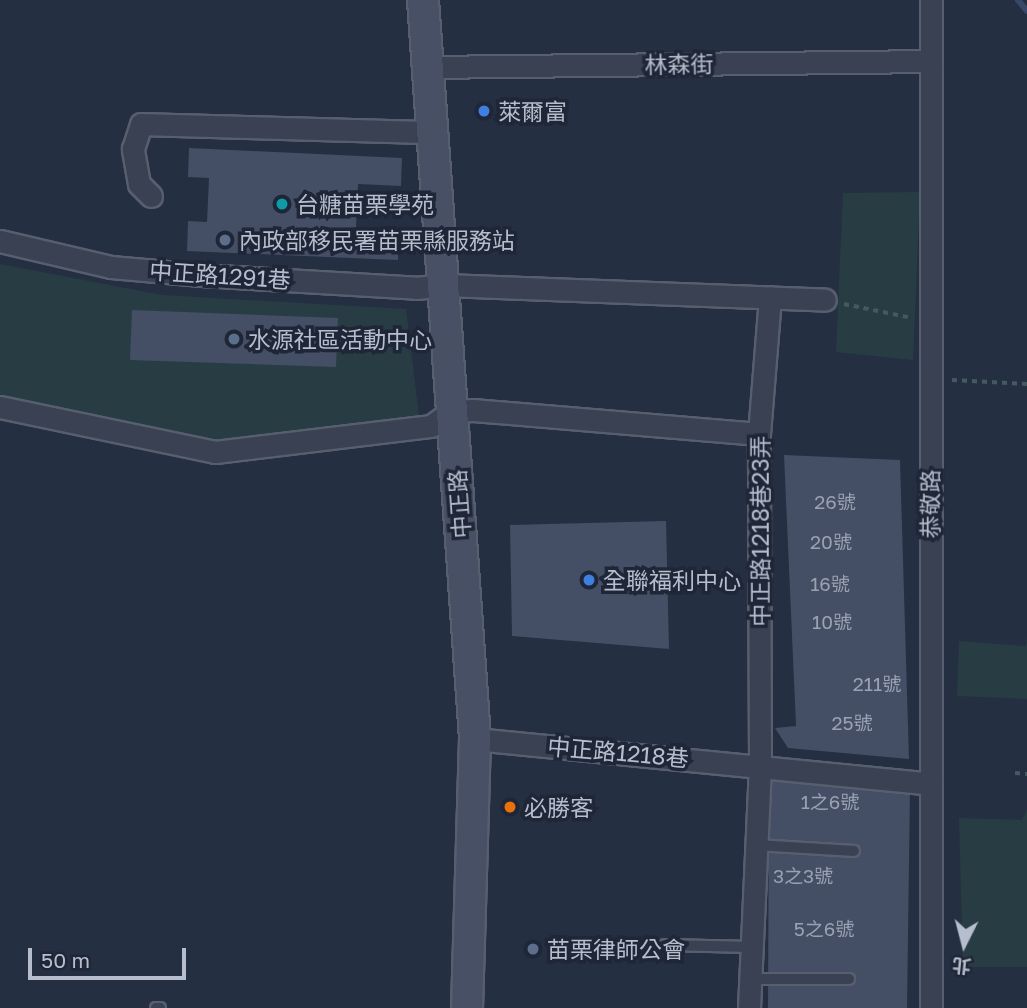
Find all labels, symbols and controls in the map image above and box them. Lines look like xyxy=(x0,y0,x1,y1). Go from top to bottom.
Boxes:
street label: 林森街 xyxy=(644,50,714,78)
place label: 萊爾富 xyxy=(498,97,567,125)
marker: 萊爾富 xyxy=(476,103,492,119)
place label: 台糖苗栗學苑 xyxy=(296,190,434,218)
marker: 台糖苗栗學苑 xyxy=(274,196,290,212)
place label: 內政部移民署苗栗縣服務站 xyxy=(239,226,515,254)
marker: 內政部移民署苗栗縣服務站 xyxy=(217,232,233,248)
street label: 中正路1291巷 xyxy=(148,256,292,294)
place label: 水源社區活動中心 xyxy=(248,325,432,353)
marker: 水源社區活動中心 xyxy=(226,331,242,347)
street label: 中正路1218巷23弄 xyxy=(746,435,774,627)
street label: 中正路 xyxy=(443,469,475,539)
street label: 恭敬路 xyxy=(916,470,944,538)
house number: 26號 xyxy=(814,491,856,513)
house number: 20號 xyxy=(810,531,852,553)
place label: 全聯福利中心 xyxy=(603,566,741,594)
marker: 全聯福利中心 xyxy=(581,572,597,588)
house number: 16號 xyxy=(810,573,850,595)
house number: 10號 xyxy=(812,611,852,633)
house number: 211號 xyxy=(853,673,901,695)
house number: 25號 xyxy=(831,712,873,734)
street label: 中正路1218巷 xyxy=(546,732,690,772)
house number: 1之6號 xyxy=(801,791,859,813)
place label: 必勝客 xyxy=(524,793,593,821)
marker: 必勝客 xyxy=(502,799,518,815)
house number: 3之3號 xyxy=(773,865,833,887)
north arrow xyxy=(929,910,999,980)
house number: 5之6號 xyxy=(794,918,854,940)
scale bar xyxy=(32,934,189,978)
place label: 苗栗律師公會 xyxy=(547,935,685,963)
marker: 苗栗律師公會 xyxy=(525,941,541,957)
text: 50 m xyxy=(41,947,90,973)
text: 北 xyxy=(951,954,972,979)

